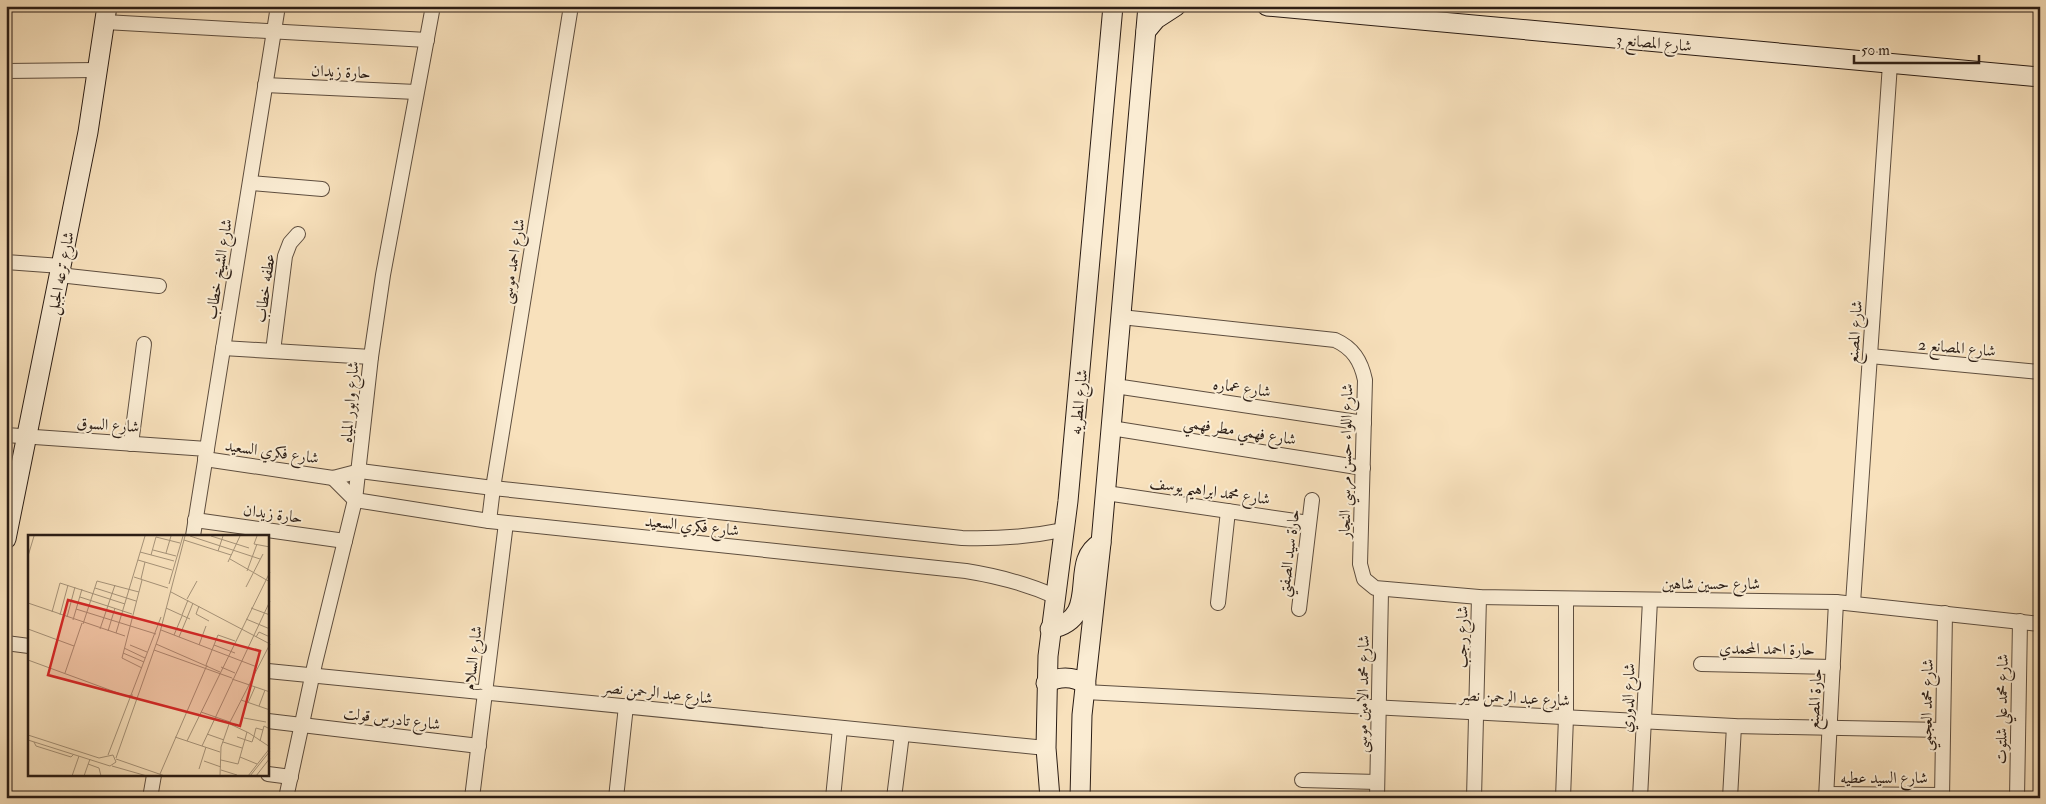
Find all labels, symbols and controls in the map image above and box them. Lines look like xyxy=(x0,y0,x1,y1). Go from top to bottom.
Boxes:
street label: شارع المصانع 3 xyxy=(1615,30,1693,61)
scale bar xyxy=(1854,32,1978,64)
text: 50 m xyxy=(1861,41,1890,60)
street label: حارة زيدان xyxy=(311,60,371,84)
street label: شارع الشيخ خطاب xyxy=(201,217,241,322)
street label: شارع احمد موسى xyxy=(496,217,533,306)
street label: شارع ترعه الجبل xyxy=(43,230,82,317)
street label: عطفه خطاب xyxy=(250,252,280,324)
street label: شارع المصنع xyxy=(1843,300,1872,365)
street label: شارع المصانع 2 xyxy=(1917,335,1997,366)
street label: شارع وابور المياه xyxy=(336,360,367,444)
street label: شارع المطريه xyxy=(1066,368,1095,436)
street label: شارع عماره xyxy=(1211,374,1272,405)
street label: شارع اللواء حسن مرسي النجار xyxy=(1335,383,1362,541)
street label: شارع فهمي مطر فهمي xyxy=(1181,412,1298,455)
street label: شارع السوق xyxy=(76,413,140,440)
street label: شارع فكري السعيد xyxy=(223,435,320,471)
street label: شارع محمد ابراهيم يوسف xyxy=(1147,473,1271,515)
street label: حارة زيدان xyxy=(242,500,304,528)
street label: حارة سيد الصفتي xyxy=(1274,508,1309,599)
street label: شارع فكري السعيد xyxy=(643,511,740,544)
inset map xyxy=(28,535,269,776)
street label: شارع حسين شاهين xyxy=(1662,574,1760,597)
street label: شارع رجب xyxy=(1451,606,1476,668)
street label: شارع السلام xyxy=(459,625,491,692)
street label: شارع محمد الامين موسى xyxy=(1352,635,1377,753)
street label: حارة احمد المحمدي xyxy=(1719,638,1815,662)
street label: شارع محمد علي شلتوت xyxy=(1991,654,2018,764)
street label: شارع محمد العجمي xyxy=(1916,659,1943,751)
street label: شارع الدوري xyxy=(1616,663,1643,734)
street label: حارة المصنع xyxy=(1803,668,1832,731)
street label: شارع عبد الرحمن نصر xyxy=(600,677,714,712)
street label: شارع عبد الرحمن نصر xyxy=(1457,685,1570,714)
street label: شارع تادرس قولت xyxy=(342,703,442,738)
street label: شارع السيد عطيه xyxy=(1840,768,1928,791)

